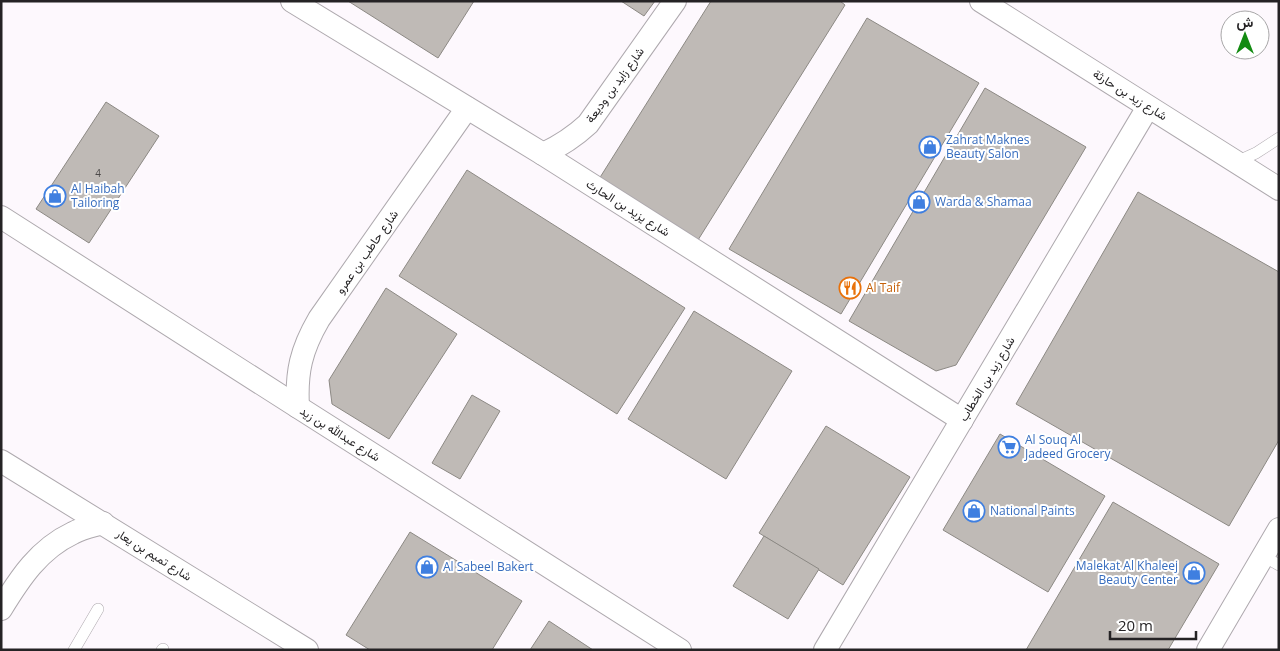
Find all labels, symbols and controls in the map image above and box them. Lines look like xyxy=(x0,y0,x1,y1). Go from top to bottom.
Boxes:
north arrow xyxy=(1220,10,1270,60)
text: ش xyxy=(1237,12,1254,31)
street label: شارع زايد بن وديعة xyxy=(581,43,649,127)
street label: شارع زيد بن حارثة xyxy=(1089,65,1171,125)
place label: Zahrat Maknes Beauty Salon xyxy=(946,131,1030,162)
shop icon: Zahrat Maknes Beauty Salon xyxy=(918,135,942,159)
house number: 4 xyxy=(95,166,101,180)
street label: شارع يزيد بن الحارث xyxy=(583,175,673,241)
place label: Al Haibah Tailoring xyxy=(71,180,125,211)
shop icon: Al Haibah Tailoring xyxy=(43,184,67,208)
shop icon: Warda & Shamaa xyxy=(907,190,931,214)
place label: Warda & Shamaa xyxy=(935,193,1032,210)
street label: شارع حاطب بن عمرو xyxy=(331,206,403,298)
restaurant icon: Al Taif xyxy=(838,276,862,300)
place label: Al Taif xyxy=(866,279,901,296)
street label: شارع زيد بن الخطاب xyxy=(955,333,1019,425)
street label: شارع عبدالله بن زيد xyxy=(296,402,384,466)
place label: Al Souq Al Jadeed Grocery xyxy=(1024,431,1111,462)
supermarket icon: Al Souq Al Jadeed Grocery xyxy=(997,435,1021,459)
shop icon: National Paints xyxy=(962,499,986,523)
place label: National Paints xyxy=(990,502,1075,519)
street label: شارع تميم بن يعار xyxy=(112,524,195,585)
shop icon: Al Sabeel Bakert xyxy=(415,555,439,579)
place label: Malekat Al Khaleej Beauty Center xyxy=(1076,557,1178,588)
place label: Al Sabeel Bakert xyxy=(443,558,534,575)
shop icon: Malekat Al Khaleej Beauty Center xyxy=(1182,561,1206,585)
scale bar xyxy=(1110,608,1196,640)
text: 20 m xyxy=(1118,615,1153,635)

